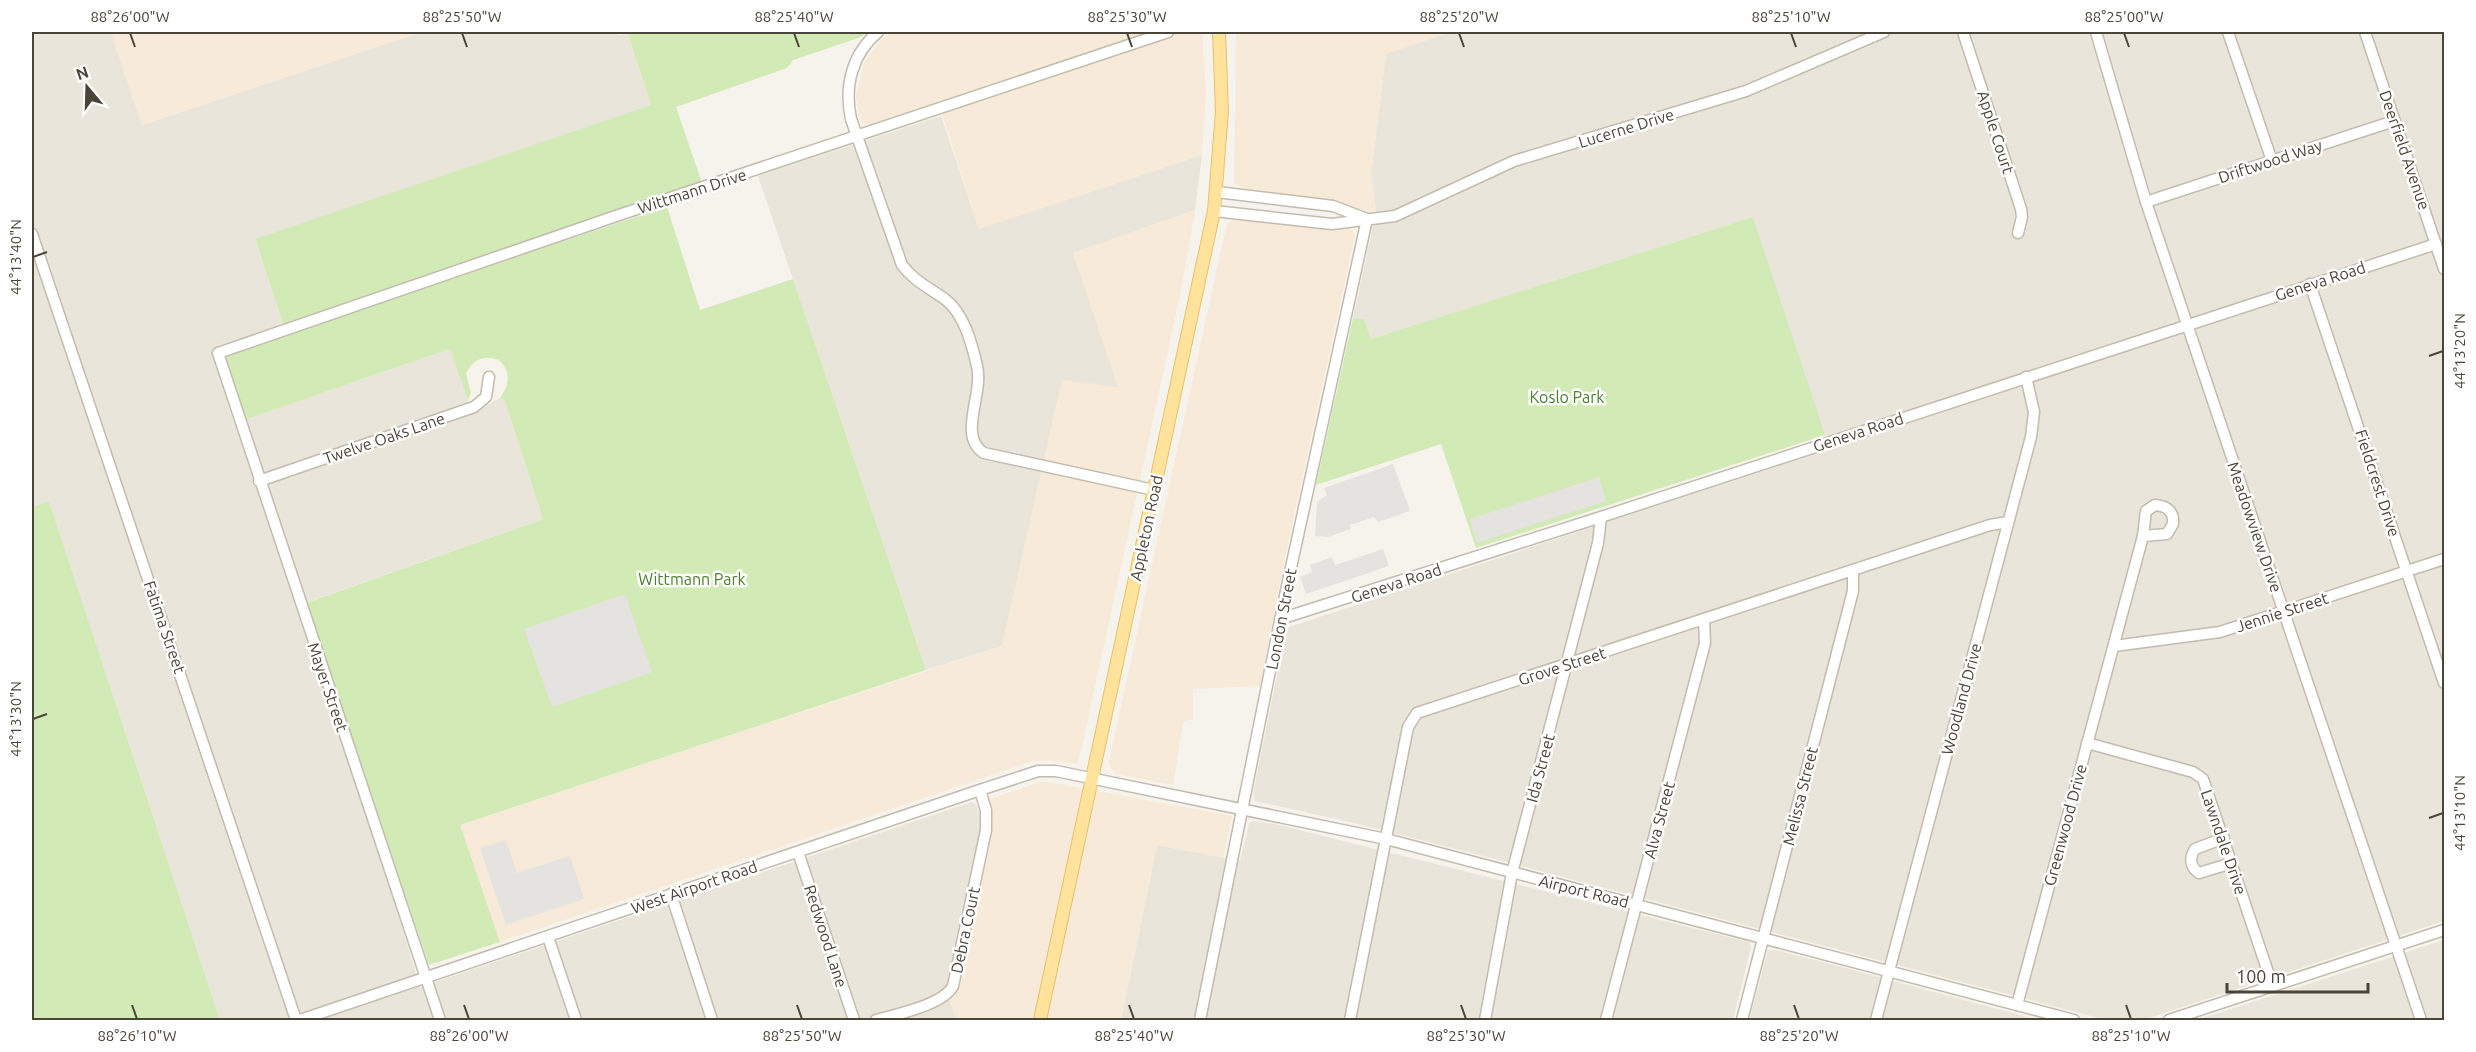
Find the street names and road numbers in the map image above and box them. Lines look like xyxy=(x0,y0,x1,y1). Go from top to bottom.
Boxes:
street label: Apple Court xyxy=(1974,88,2018,177)
street label: Deerfield Avenue xyxy=(2376,88,2434,212)
street label: Lucerne Drive xyxy=(1576,105,1676,151)
street label: Driftwood Way xyxy=(2216,136,2324,186)
street label: Wittmann Drive xyxy=(635,165,749,217)
street label: Geneva Road xyxy=(2273,258,2367,304)
street label: Twelve Oaks Lane xyxy=(321,409,447,467)
street label: Geneva Road xyxy=(1811,409,1905,455)
street label: Fieldcrest Drive xyxy=(2352,427,2404,539)
street label: Meadowview Drive xyxy=(2224,459,2286,595)
street label: Appleton Road xyxy=(1126,474,1166,582)
street label: Geneva Road xyxy=(1349,560,1443,606)
street label: London Street xyxy=(1262,566,1300,671)
street label: Fatima Street xyxy=(141,578,189,676)
street label: Jennie Street xyxy=(2234,588,2331,635)
street label: Mayer Street xyxy=(304,640,352,735)
street label: Woodland Drive xyxy=(1937,641,1985,757)
street label: Grove Street xyxy=(1516,643,1609,689)
street label: Ida Street xyxy=(1522,731,1558,804)
street label: Melissa Street xyxy=(1779,744,1821,847)
street label: Greenwood Drive xyxy=(2040,762,2090,888)
street label: Alva Street xyxy=(1640,779,1678,860)
street label: Lawndale Drive xyxy=(2198,787,2250,897)
street label: West Airport Road xyxy=(629,857,759,917)
street label: Airport Road xyxy=(1537,871,1631,911)
street label: Redwood Lane xyxy=(801,883,851,989)
street label: Debra Court xyxy=(947,884,983,975)

